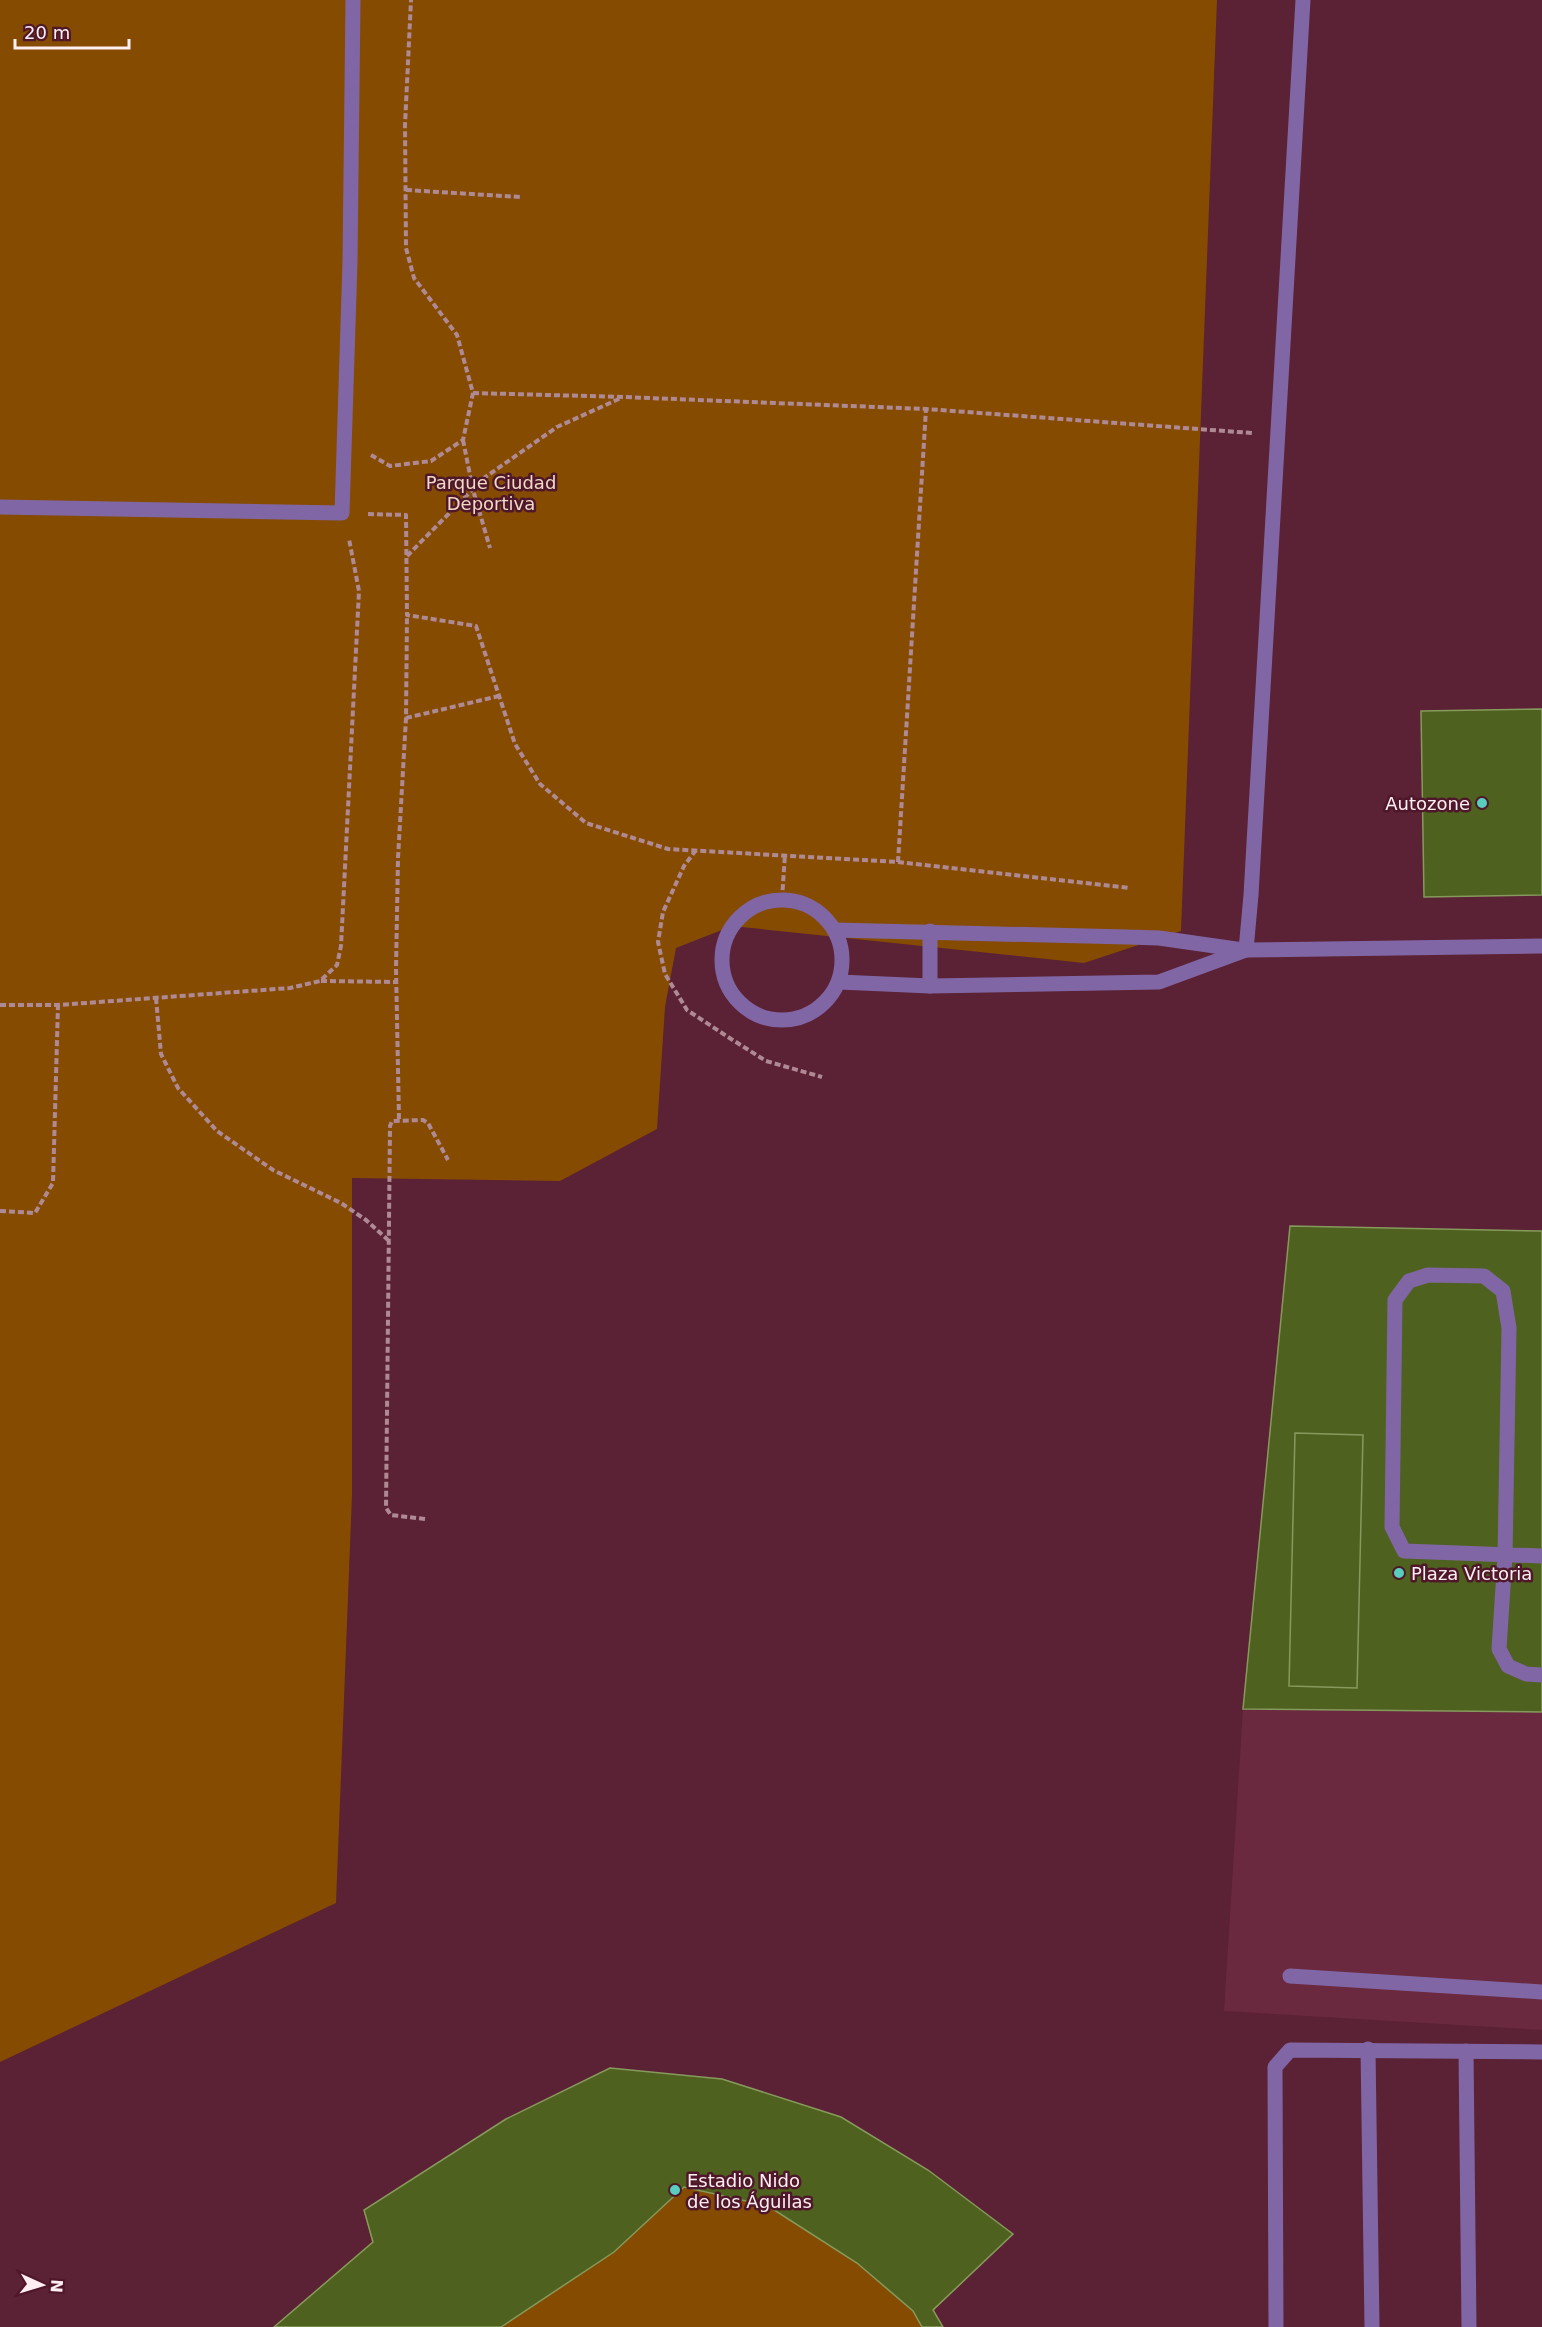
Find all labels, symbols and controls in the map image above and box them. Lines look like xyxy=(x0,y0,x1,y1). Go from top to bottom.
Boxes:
scale bar xyxy=(15,12,129,50)
text: 20 m xyxy=(24,22,70,43)
park label: Parque Ciudad Deportiva xyxy=(426,472,556,514)
place label: Autozone xyxy=(1385,793,1470,814)
marker: Autozone xyxy=(1475,796,1489,810)
place label: Plaza Victoria xyxy=(1411,1563,1532,1584)
marker: Plaza Victoria xyxy=(1392,1566,1406,1580)
place label: Estadio Nido de los Águilas xyxy=(687,2170,812,2212)
marker: Estadio Nido de los Águilas xyxy=(668,2183,682,2197)
north arrow xyxy=(12,2255,72,2315)
text: N xyxy=(47,2279,66,2293)

